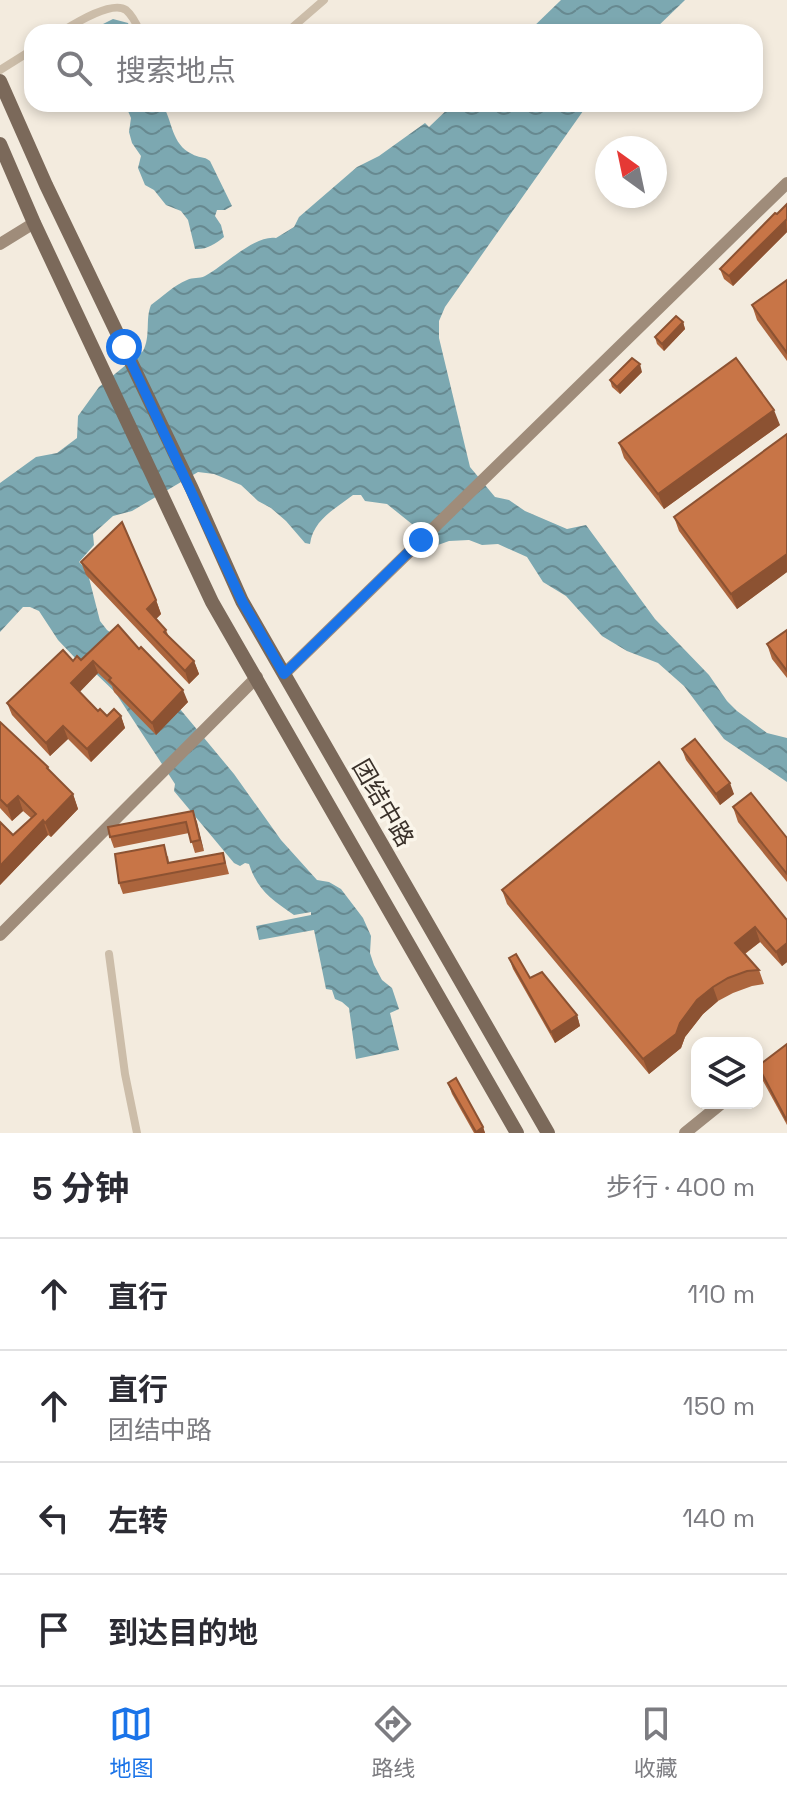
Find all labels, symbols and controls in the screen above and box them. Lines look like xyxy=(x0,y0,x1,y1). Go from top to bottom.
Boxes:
search box xyxy=(24,24,763,112)
icon: search xyxy=(52,46,96,90)
text: 搜索地点 xyxy=(116,51,236,90)
north arrow xyxy=(595,136,667,208)
route start xyxy=(106,329,142,365)
route end xyxy=(403,522,439,558)
street label: 团结中路 xyxy=(346,753,421,852)
map controls xyxy=(691,1037,763,1109)
button: layers xyxy=(691,1037,763,1109)
text: 5 分钟 xyxy=(32,1167,129,1210)
text: 步行 · 400 m xyxy=(606,1170,755,1204)
icon: ahead xyxy=(32,1272,76,1316)
text: 直行 xyxy=(108,1277,168,1316)
text: 110 m xyxy=(688,1277,755,1311)
text: 直行 xyxy=(108,1370,168,1409)
icon: ahead xyxy=(32,1384,76,1428)
text: 150 m xyxy=(683,1389,755,1423)
text: 团结中路 xyxy=(108,1413,212,1447)
icon: left xyxy=(32,1496,76,1540)
text: 左转 xyxy=(108,1501,168,1540)
text: 140 m xyxy=(682,1501,755,1535)
icon: arrive xyxy=(32,1608,76,1652)
text: 到达目的地 xyxy=(108,1613,258,1652)
tab: 地图 xyxy=(109,1702,153,1782)
tab: 路线 xyxy=(371,1702,416,1782)
tab: 收藏 xyxy=(634,1702,678,1782)

